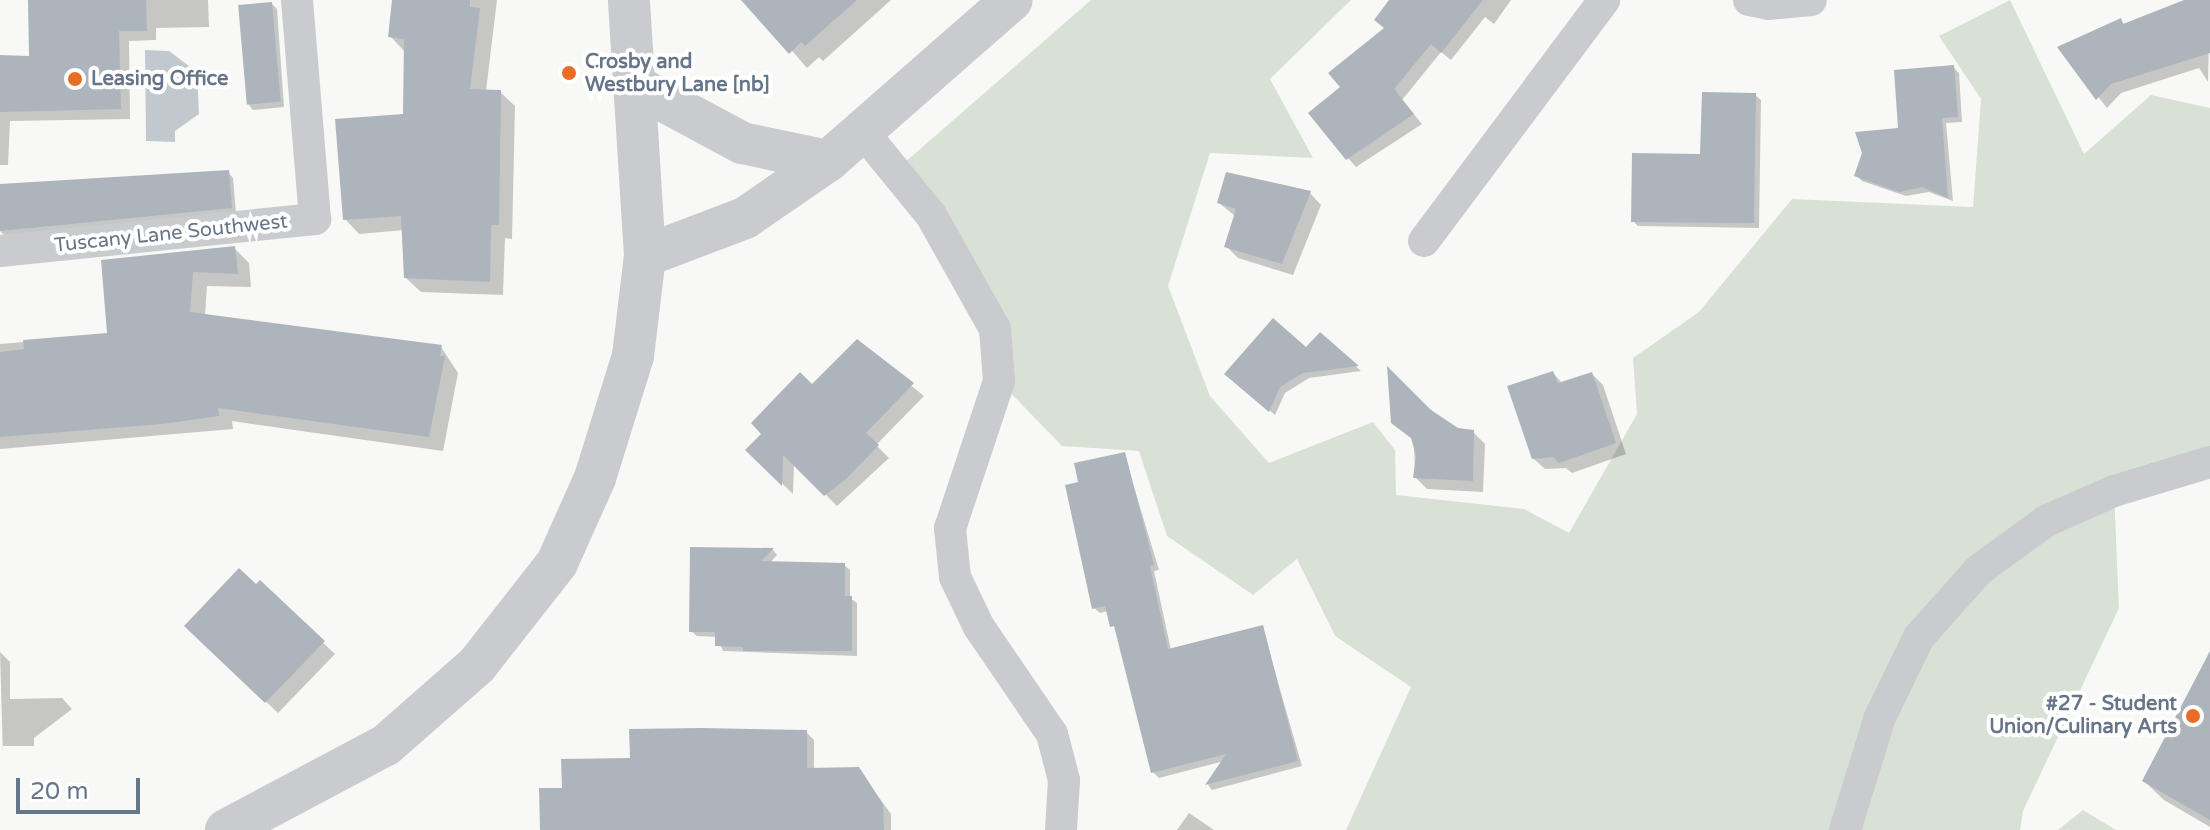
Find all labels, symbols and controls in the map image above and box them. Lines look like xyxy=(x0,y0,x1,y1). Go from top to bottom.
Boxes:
place label: Crosby and Westbury Lane [nb] xyxy=(585,50,770,97)
marker: Crosby and Westbury Lane [nb] xyxy=(560,64,578,82)
place label: Leasing Office xyxy=(91,67,228,91)
marker: Leasing Office xyxy=(66,70,84,88)
street label: Tuscany Lane Southwest xyxy=(53,210,289,258)
place label: #27 - Student Union/Culinary Arts xyxy=(1989,692,2177,739)
marker: #27 - Student Union/Culinary Arts xyxy=(2184,707,2202,725)
scale bar xyxy=(20,762,144,812)
text: 20 m xyxy=(30,777,88,806)

